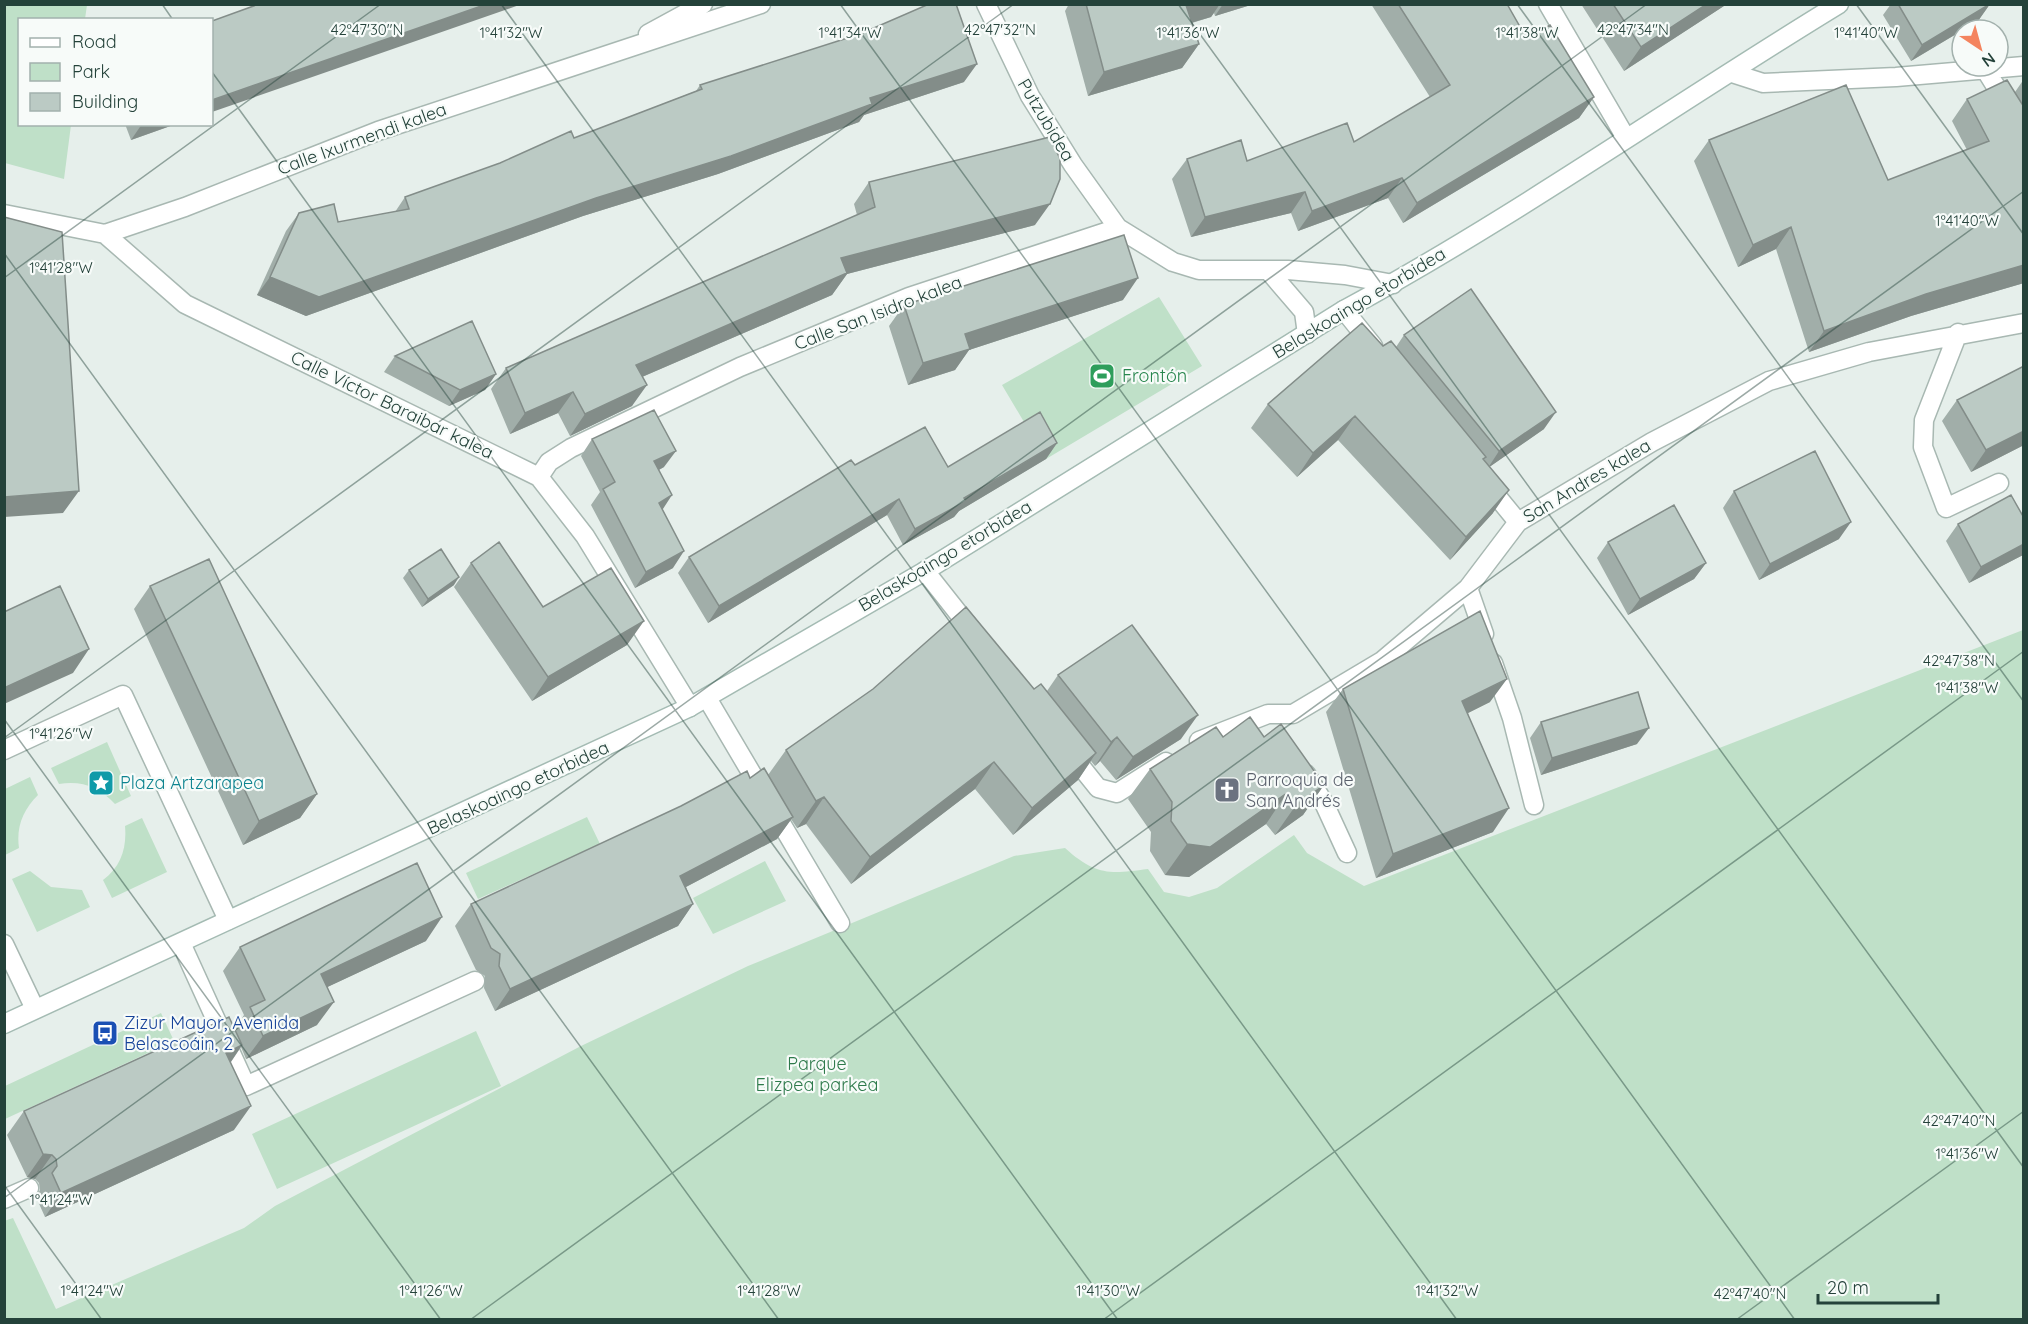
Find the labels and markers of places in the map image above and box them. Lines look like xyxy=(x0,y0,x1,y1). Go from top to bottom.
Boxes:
sports icon: Frontón xyxy=(1087,361,1117,391)
place label: Frontón xyxy=(1122,364,1187,387)
place icon: Plaza Artzarapea xyxy=(86,768,116,798)
place label: Parroquia de San Andrés xyxy=(1246,768,1354,812)
place label: Plaza Artzarapea xyxy=(120,771,264,794)
church icon: Parroquia de San Andrés xyxy=(1212,775,1242,805)
place label: Zizur Mayor, Avenida Belascoáin, 2 xyxy=(124,1011,299,1055)
bus stop icon: Zizur Mayor, Avenida Belascoáin, 2 xyxy=(90,1018,120,1048)

